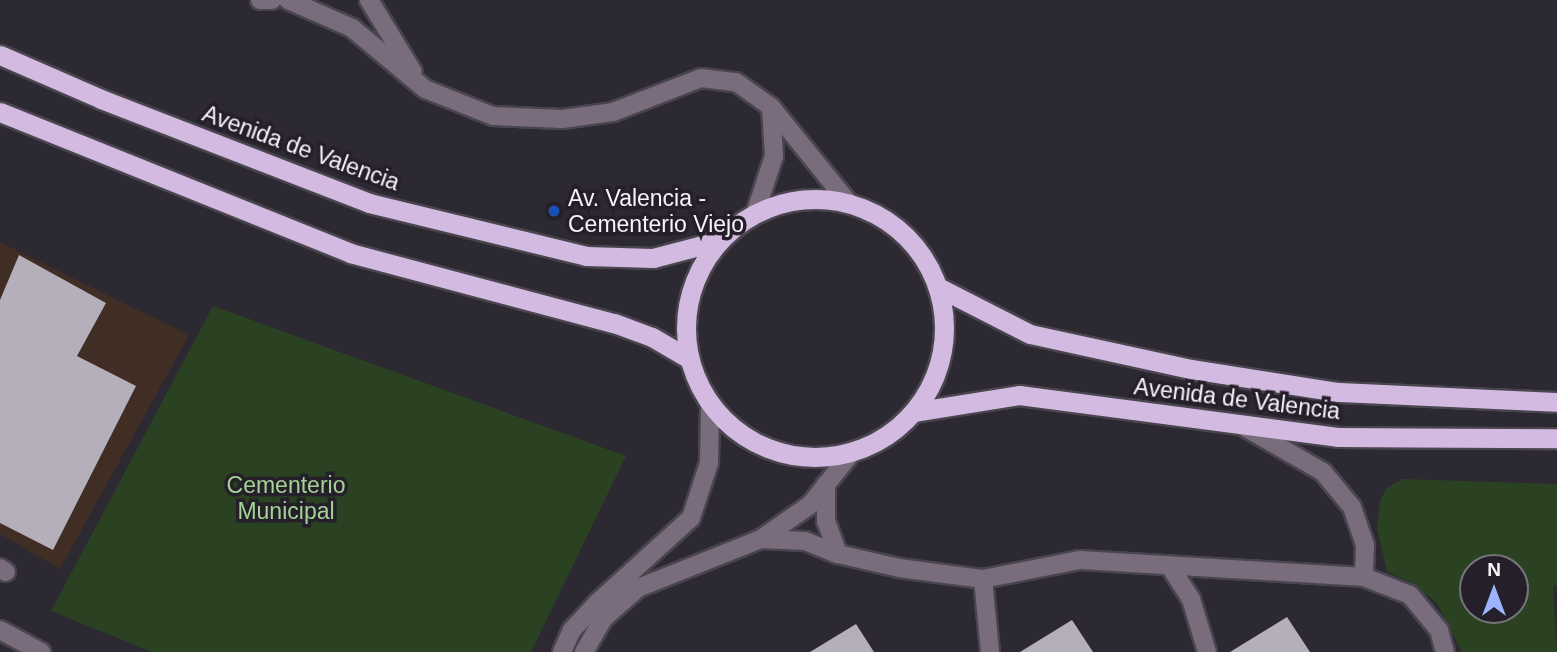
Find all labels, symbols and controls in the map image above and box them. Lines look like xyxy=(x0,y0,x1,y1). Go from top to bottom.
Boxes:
street label: Avenida de Valencia xyxy=(199,100,403,196)
place label: Av. Valencia - Cementerio Viejo xyxy=(568,184,744,238)
marker: Av. Valencia - Cementerio Viejo xyxy=(546,203,562,219)
street label: Avenida de Valencia xyxy=(1132,373,1342,425)
park label: Cementerio Municipal xyxy=(227,471,345,525)
north arrow xyxy=(1459,554,1529,624)
text: N xyxy=(1487,559,1501,580)

